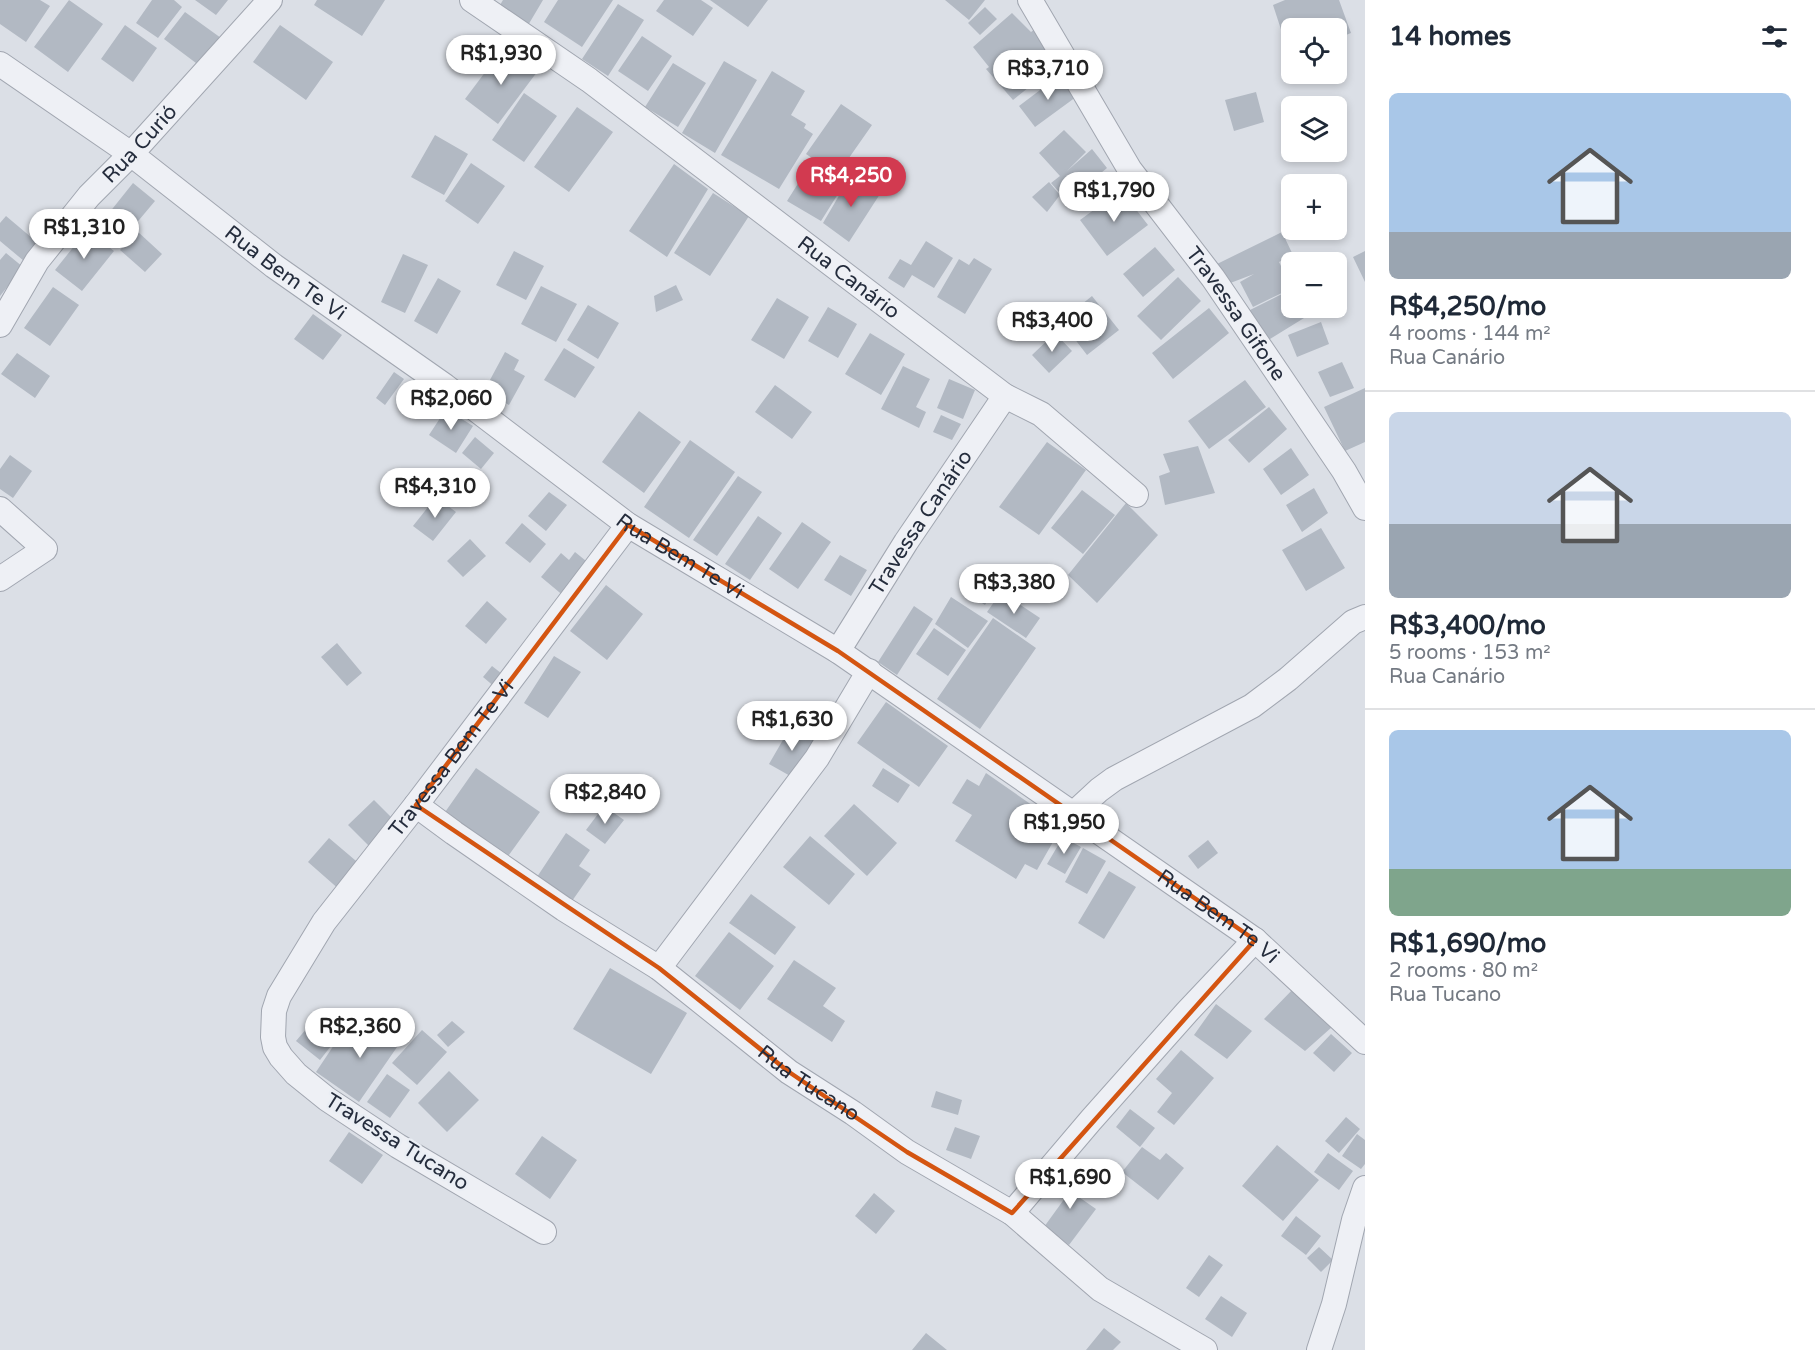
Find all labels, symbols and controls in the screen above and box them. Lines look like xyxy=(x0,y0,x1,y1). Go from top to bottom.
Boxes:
map controls xyxy=(1281,18,1347,318)
button: locate xyxy=(1281,18,1347,84)
icon: filters xyxy=(1758,20,1791,53)
text: 14 homes xyxy=(1389,21,1511,52)
pin: R$1,930 xyxy=(446,35,556,86)
text: R$1,930 xyxy=(460,42,542,66)
pin: R$3,710 xyxy=(993,50,1103,101)
text: R$3,710 xyxy=(1007,57,1089,81)
button: layers xyxy=(1281,96,1347,162)
street label: Rua Curió xyxy=(97,99,182,188)
icon: home xyxy=(1536,132,1644,240)
pin: R$4,250 xyxy=(796,157,906,208)
text: R$4,250 xyxy=(810,164,892,188)
pin: R$1,790 xyxy=(1059,172,1169,223)
button: + xyxy=(1281,174,1347,240)
text: R$1,790 xyxy=(1073,179,1155,203)
pin: R$1,310 xyxy=(29,209,139,260)
text: R$1,310 xyxy=(43,216,125,240)
street label: Rua Bem Te Vi xyxy=(220,220,351,325)
street label: Rua Canário xyxy=(793,230,905,324)
street label: Travessa Gifone xyxy=(1181,242,1292,386)
button: − xyxy=(1281,252,1347,318)
text: R$4,250/mo xyxy=(1389,291,1546,322)
pin: R$3,400 xyxy=(997,302,1107,353)
text: R$3,400 xyxy=(1011,309,1093,333)
text: 4 rooms · 144 m² xyxy=(1389,322,1551,346)
text: Rua Canário xyxy=(1389,346,1505,370)
pin: R$2,060 xyxy=(396,380,506,431)
text: R$2,060 xyxy=(410,387,492,411)
street label: Travessa Canário xyxy=(864,445,977,599)
icon: home xyxy=(1536,451,1644,559)
pin: R$4,310 xyxy=(380,468,490,519)
text: R$4,310 xyxy=(394,475,476,499)
street label: Rua Bem Te Vi xyxy=(611,508,748,604)
pin: R$3,380 xyxy=(959,564,1069,615)
text: R$3,380 xyxy=(973,571,1055,595)
text: R$3,400/mo xyxy=(1389,610,1546,641)
text: 5 rooms · 153 m² xyxy=(1389,641,1551,665)
text: Rua Canário xyxy=(1389,665,1505,689)
street label: Travessa Bem Te Vi xyxy=(383,674,519,842)
pin: R$1,630 xyxy=(737,701,847,752)
text: R$1,630 xyxy=(751,708,833,732)
icon: home xyxy=(1536,769,1644,877)
pin: R$2,840 xyxy=(550,774,660,825)
text: R$2,840 xyxy=(564,781,646,805)
pin: R$1,950 xyxy=(1009,804,1119,855)
text: R$1,950 xyxy=(1023,811,1105,835)
street label: Rua Bem Te Vi xyxy=(1153,864,1285,969)
text: R$1,690/mo xyxy=(1389,928,1546,959)
text: 2 rooms · 80 m² xyxy=(1389,959,1538,983)
text: Rua Tucano xyxy=(1389,983,1501,1007)
pin: R$2,360 xyxy=(305,1008,415,1059)
text: R$2,360 xyxy=(319,1015,401,1039)
street label: Rua Tucano xyxy=(753,1040,865,1127)
street label: Travessa Tucano xyxy=(321,1088,473,1196)
pin: R$1,690 xyxy=(1015,1159,1125,1210)
text: R$1,690 xyxy=(1029,1166,1111,1190)

